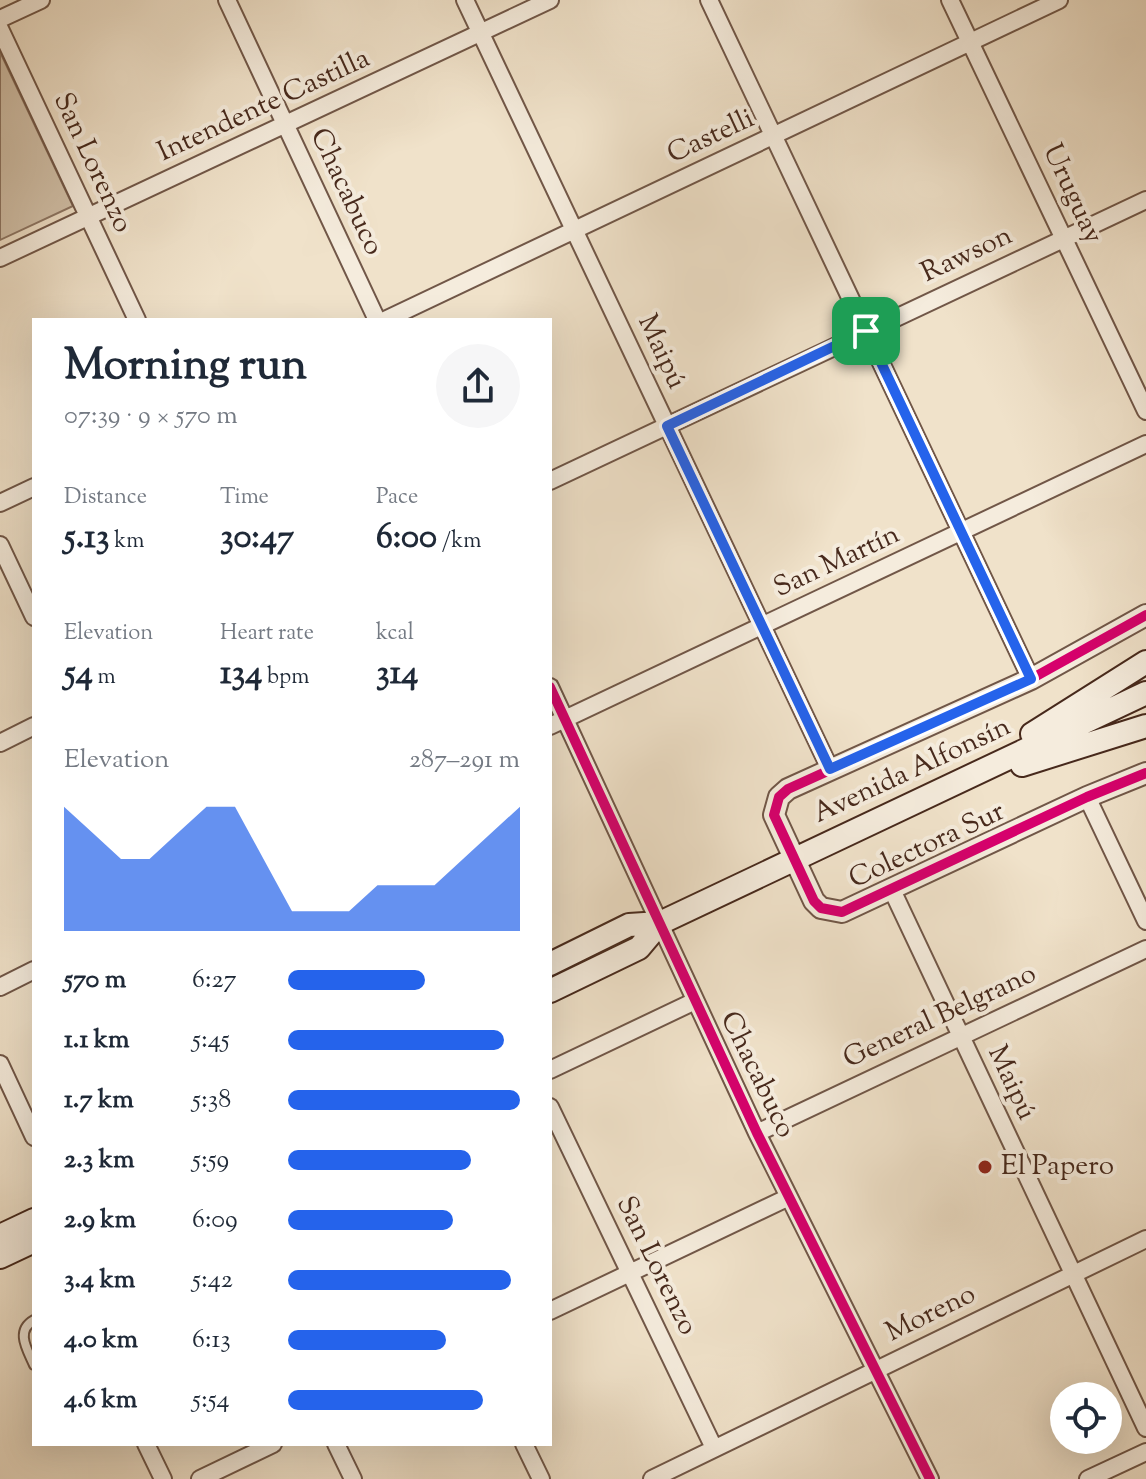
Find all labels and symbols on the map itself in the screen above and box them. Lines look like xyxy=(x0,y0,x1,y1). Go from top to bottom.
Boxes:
street label: Intendente Castilla xyxy=(151,39,377,173)
street label: San Lorenzo xyxy=(42,86,142,240)
street label: Castelli xyxy=(661,99,761,175)
street label: Chacabuco xyxy=(299,122,393,262)
street label: Uruguay xyxy=(1032,138,1112,250)
street label: Rawson xyxy=(915,216,1019,294)
pin xyxy=(832,297,900,365)
street label: Maipú xyxy=(626,308,696,396)
street label: San Martín xyxy=(767,515,907,609)
street label: Avenida Alfonsín xyxy=(806,708,1018,834)
street label: Colectora Sur xyxy=(843,792,1012,900)
street label: General Belgrano xyxy=(837,955,1043,1079)
street label: Chacabuco xyxy=(709,1005,805,1145)
street label: Maipú xyxy=(976,1039,1046,1127)
place label: El Papero xyxy=(1001,1147,1114,1187)
marker: El Papero xyxy=(976,1158,994,1176)
street label: San Lorenzo xyxy=(605,1190,707,1342)
street label: Moreno xyxy=(879,1275,983,1353)

